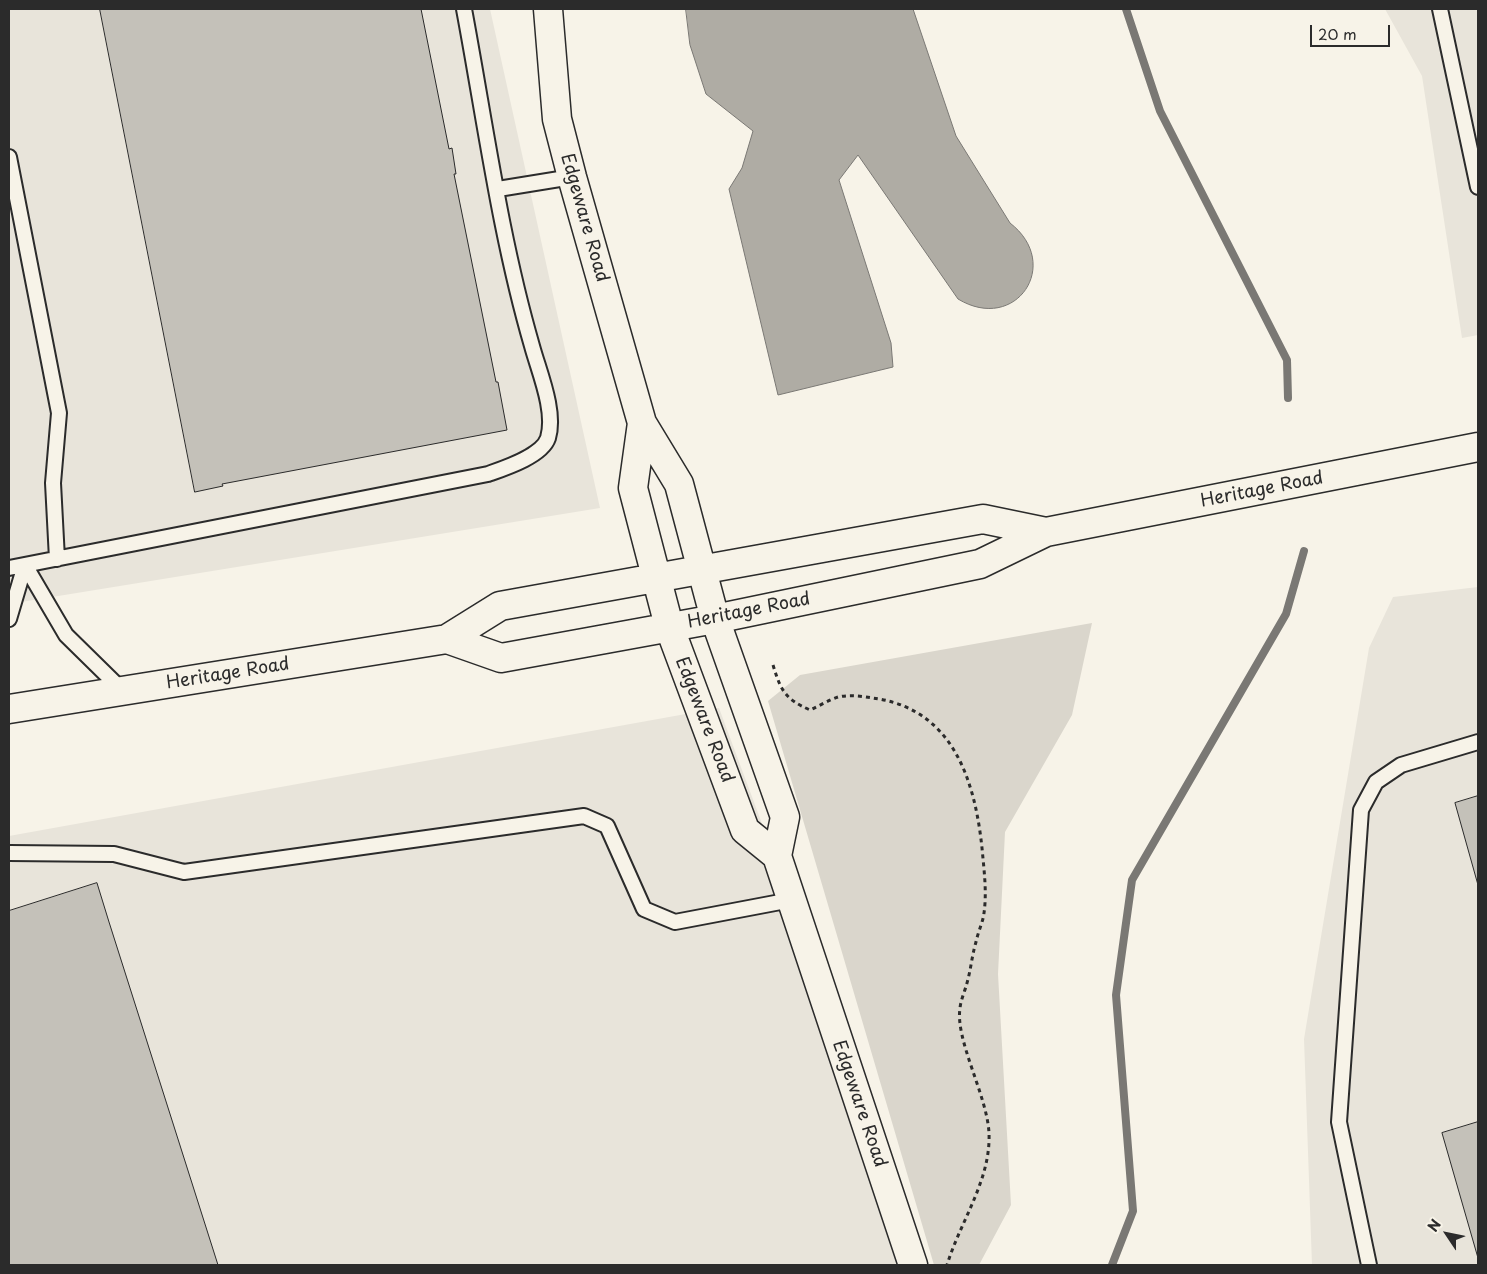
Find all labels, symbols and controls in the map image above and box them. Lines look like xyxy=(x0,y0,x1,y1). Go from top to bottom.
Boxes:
scale bar xyxy=(1312,15,1392,47)
text: 20 m xyxy=(1318,22,1357,45)
street label: Edgeware Road xyxy=(555,151,613,285)
street label: Heritage Road xyxy=(1199,468,1325,512)
street label: Heritage Road xyxy=(686,589,812,633)
street label: Heritage Road xyxy=(165,654,291,694)
street label: Edgeware Road xyxy=(670,654,738,786)
street label: Edgeware Road xyxy=(827,1038,891,1170)
north arrow xyxy=(1422,1209,1472,1259)
text: N xyxy=(1422,1215,1446,1236)

